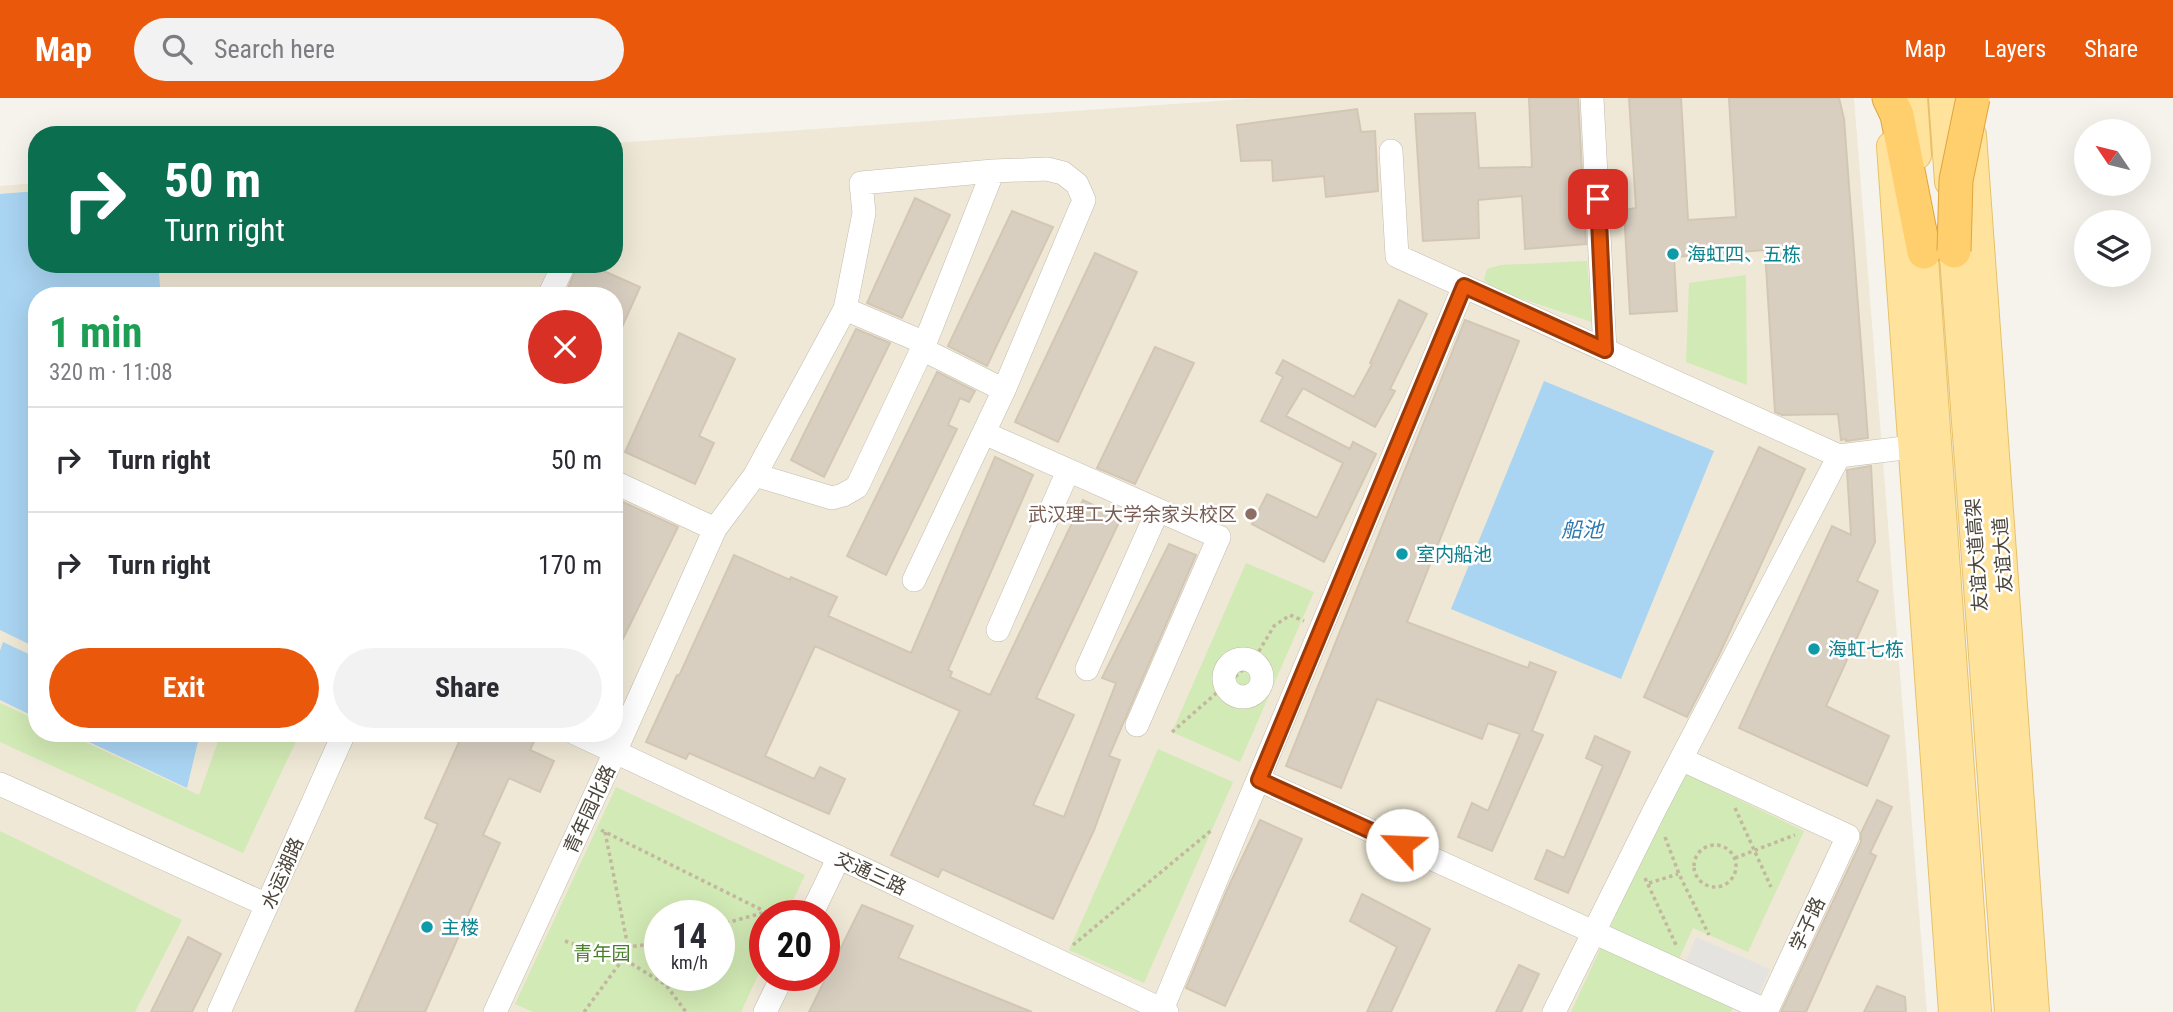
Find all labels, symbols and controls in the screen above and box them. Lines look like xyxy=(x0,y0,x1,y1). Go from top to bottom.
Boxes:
search box xyxy=(134,18,624,81)
text: Map xyxy=(35,30,92,69)
icon: search xyxy=(158,30,196,68)
text: Search here xyxy=(214,34,335,64)
text: Map xyxy=(1905,35,1946,63)
text: Layers xyxy=(1984,35,2046,63)
text: Share xyxy=(2084,35,2138,63)
north arrow xyxy=(2074,119,2151,196)
map controls xyxy=(2074,119,2151,287)
text: 50 m xyxy=(164,152,261,209)
icon: right xyxy=(49,154,140,245)
pin xyxy=(1568,169,1628,229)
icon: arrive xyxy=(1579,180,1617,218)
button: layers xyxy=(2074,210,2151,287)
text: Turn right xyxy=(164,211,285,249)
place label: 海虹四、五栋 xyxy=(1687,243,1801,266)
marker: 海虹四、五栋 xyxy=(1665,246,1681,262)
text: 1 min xyxy=(49,308,142,357)
button: close xyxy=(528,310,602,384)
text: 320 m · 11:08 xyxy=(49,359,173,386)
icon: right xyxy=(49,441,87,479)
text: Turn right xyxy=(108,445,210,475)
text: 50 m xyxy=(551,445,602,475)
street label: 友谊大道高架 xyxy=(1961,497,1992,613)
place label: 武汉理工大学余家头校区 xyxy=(1028,503,1237,526)
marker: 武汉理工大学余家头校区 xyxy=(1243,506,1259,522)
street label: 友谊大道 xyxy=(1988,516,2017,594)
water label: 船池 xyxy=(1561,518,1605,542)
place label: 室内船池 xyxy=(1416,543,1492,566)
icon: right xyxy=(49,546,87,584)
marker: 室内船池 xyxy=(1394,546,1410,562)
text: Turn right xyxy=(108,550,210,580)
text: 170 m xyxy=(538,550,602,580)
place label: 海虹七栋 xyxy=(1828,638,1904,661)
marker: 海虹七栋 xyxy=(1806,641,1822,657)
button: Exit xyxy=(49,648,319,728)
button: Share xyxy=(333,648,602,728)
street label: 青年园北路 xyxy=(559,761,620,857)
position arrow xyxy=(1365,808,1439,882)
street label: 水运湖路 xyxy=(256,834,308,913)
street label: 交通三路 xyxy=(831,847,910,900)
street label: 学子路 xyxy=(1785,894,1830,955)
speed limit sign: 20 xyxy=(749,900,840,991)
place label: 主楼 xyxy=(441,916,479,939)
text: 14 xyxy=(672,916,707,957)
marker: 主楼 xyxy=(419,919,435,935)
park label: 青年园 xyxy=(573,942,631,965)
text: km/h xyxy=(671,952,708,973)

